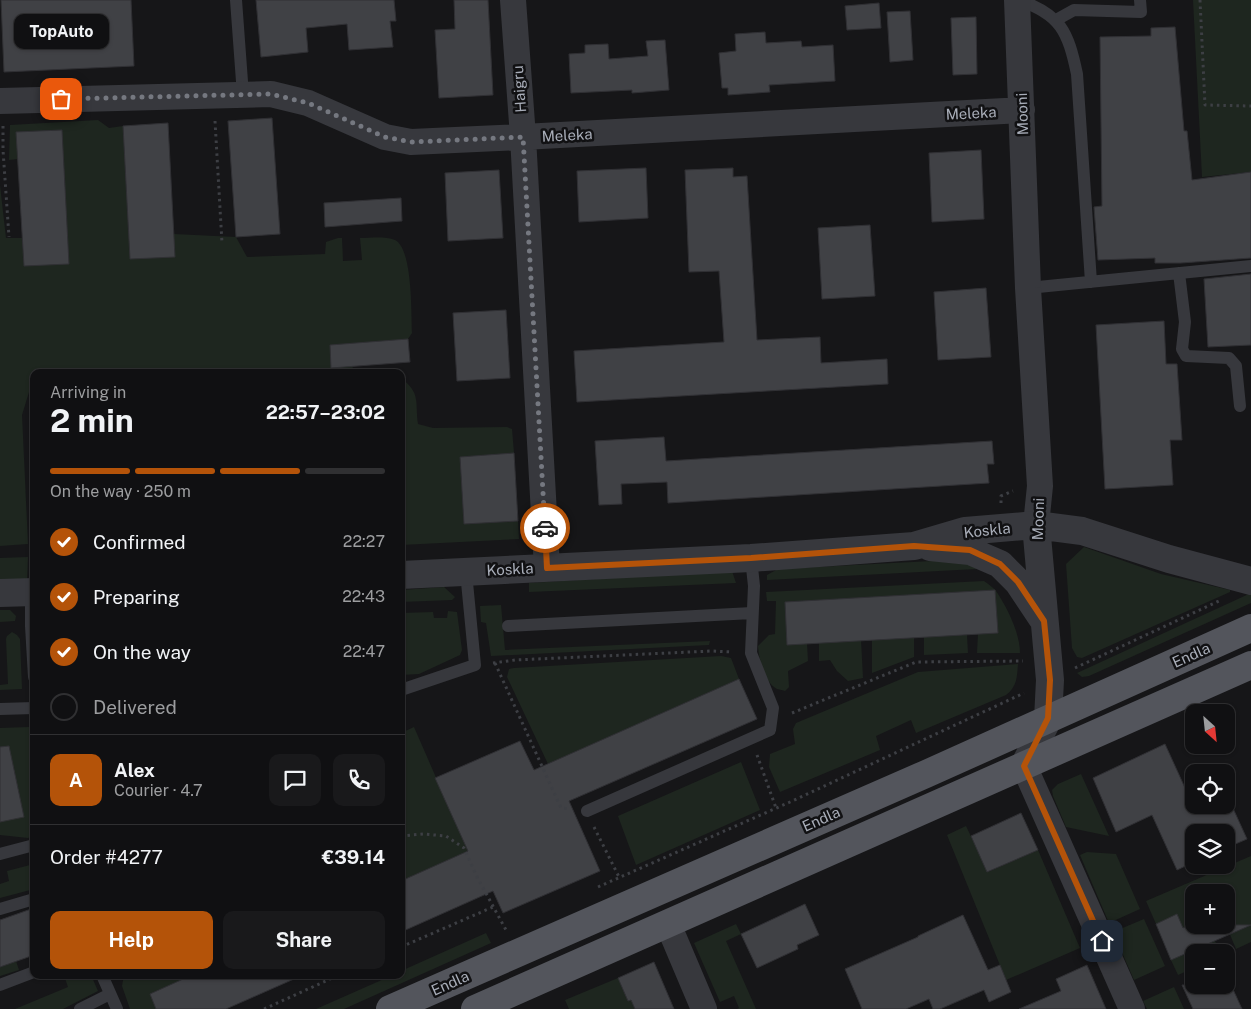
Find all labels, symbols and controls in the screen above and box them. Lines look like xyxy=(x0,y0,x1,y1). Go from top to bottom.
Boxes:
callout: TopAuto xyxy=(13,14,108,49)
text: TopAuto xyxy=(29,22,94,41)
street label: Haigru xyxy=(509,65,529,113)
pin xyxy=(40,78,82,120)
icon: bag xyxy=(47,85,75,113)
street label: Mooni xyxy=(1013,92,1031,136)
street label: Meleka xyxy=(945,103,997,123)
street label: Meleka xyxy=(541,125,593,145)
text: Arriving in xyxy=(50,383,126,402)
text: 22:57–23:02 xyxy=(266,401,385,423)
text: 2 min xyxy=(50,402,134,439)
text: On the way · 250 m xyxy=(50,482,191,501)
street label: Mooni xyxy=(1029,497,1047,541)
courier xyxy=(520,503,570,553)
icon: car xyxy=(531,514,559,542)
street label: Koskla xyxy=(963,519,1011,541)
icon: check xyxy=(50,528,78,556)
text: Confirmed xyxy=(93,531,186,553)
text: 22:27 xyxy=(343,532,385,551)
street label: Koskla xyxy=(486,559,534,579)
icon: check xyxy=(50,583,78,611)
text: Preparing xyxy=(93,586,180,608)
text: 22:43 xyxy=(342,587,385,606)
icon: check xyxy=(50,638,78,666)
street label: Endla xyxy=(1169,639,1213,671)
text: On the way xyxy=(93,641,191,663)
text: 22:47 xyxy=(343,642,385,661)
text: Delivered xyxy=(93,696,177,718)
north arrow xyxy=(1185,704,1235,754)
map controls xyxy=(1185,704,1235,994)
button: chat xyxy=(269,754,321,806)
button: phone xyxy=(333,754,385,806)
text: Alex xyxy=(114,759,155,781)
button: locate xyxy=(1185,764,1235,814)
text: A xyxy=(69,769,83,791)
text: Courier · 4.7 xyxy=(114,781,203,800)
street label: Endla xyxy=(799,803,843,835)
button: layers xyxy=(1185,824,1235,874)
text: Order #4277 xyxy=(50,846,163,868)
text: €39.14 xyxy=(322,846,385,868)
button: + xyxy=(1185,884,1235,934)
button: Help xyxy=(50,911,213,969)
button: Share xyxy=(223,911,385,969)
pin xyxy=(1081,920,1123,962)
icon: home xyxy=(1088,927,1116,955)
button: − xyxy=(1185,944,1235,994)
street label: Endla xyxy=(428,967,472,999)

